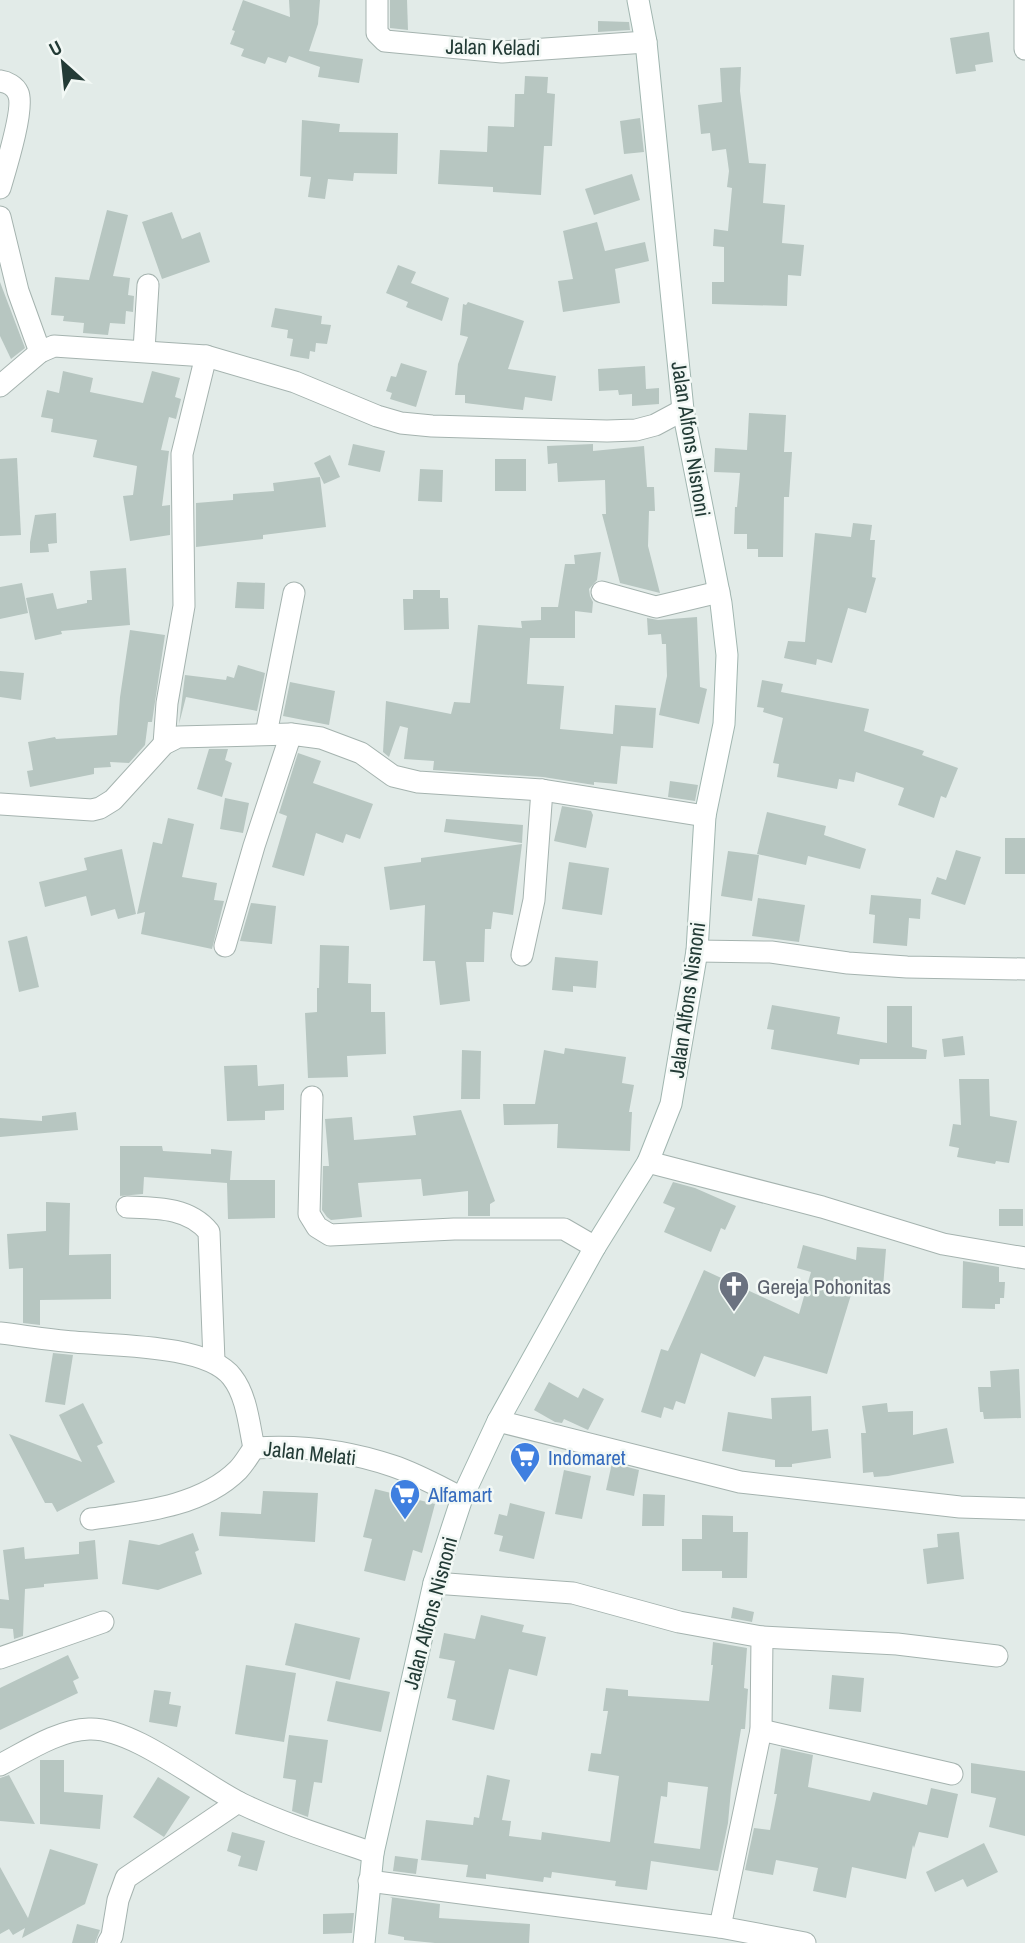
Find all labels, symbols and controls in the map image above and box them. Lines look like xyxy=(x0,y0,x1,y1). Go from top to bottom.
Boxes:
north arrow xyxy=(28,28,98,98)
street label: Jalan Keladi xyxy=(445,32,541,62)
text: U xyxy=(44,34,66,62)
street label: Jalan Alfons Nisnoni xyxy=(664,359,718,519)
street label: Jalan Alfons Nisnoni xyxy=(662,920,712,1080)
church icon: Gereja Pohonitas xyxy=(717,1269,751,1313)
place label: Gereja Pohonitas xyxy=(757,1272,891,1301)
street label: Jalan Melati xyxy=(262,1434,358,1472)
supermarket icon: Indomaret xyxy=(508,1440,542,1484)
place label: Indomaret xyxy=(548,1443,626,1472)
supermarket icon: Alfamart xyxy=(388,1477,422,1521)
place label: Alfamart xyxy=(427,1480,492,1509)
street label: Jalan Alfons Nisnoni xyxy=(396,1533,464,1693)

